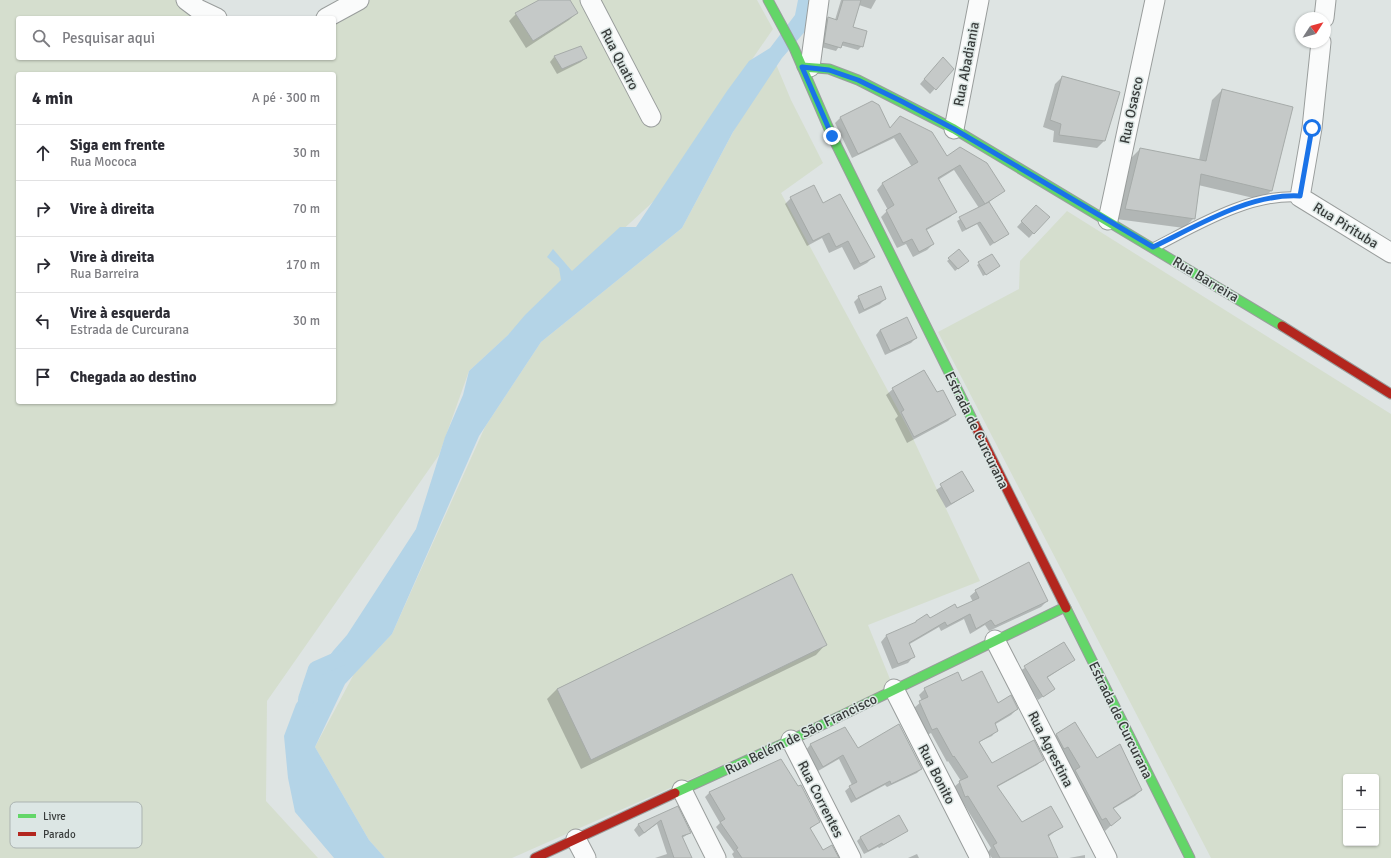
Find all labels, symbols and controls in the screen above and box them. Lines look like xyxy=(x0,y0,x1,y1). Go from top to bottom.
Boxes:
north arrow xyxy=(1295,12,1331,48)
search box xyxy=(16,16,336,60)
street label: Rua Abadiania xyxy=(950,20,983,108)
street label: Rua Quatro xyxy=(597,26,642,93)
icon: search xyxy=(30,27,52,49)
text: Pesquisar aqui xyxy=(62,29,155,47)
street label: Rua Osasco xyxy=(1116,75,1147,145)
text: 4 min xyxy=(32,88,73,109)
text: A pé · 300 m xyxy=(252,90,320,106)
route start xyxy=(1303,119,1321,137)
route end xyxy=(823,127,841,145)
text: Siga em frente xyxy=(70,136,165,154)
icon: ahead xyxy=(32,142,54,164)
text: 30 m xyxy=(293,145,320,161)
text: Rua Mococa xyxy=(70,154,137,170)
icon: right xyxy=(32,198,54,220)
street label: Rua Pirituba xyxy=(1310,199,1382,252)
text: Vire à direita xyxy=(70,200,154,218)
text: 70 m xyxy=(293,201,320,217)
text: Vire à direita xyxy=(70,248,154,266)
street label: Rua Barreira xyxy=(1169,253,1242,306)
icon: right xyxy=(32,254,54,276)
text: 170 m xyxy=(286,257,320,273)
text: Rua Barreira xyxy=(70,266,139,282)
text: Vire à esquerda xyxy=(70,304,170,322)
icon: left xyxy=(32,310,54,332)
text: 30 m xyxy=(293,313,320,329)
text: Estrada de Curcurana xyxy=(70,322,189,338)
icon: arrive xyxy=(32,366,54,388)
text: Chegada ao destino xyxy=(70,368,197,386)
street label: Estrada de Curcurana xyxy=(941,369,1012,492)
street label: Estrada de Curcurana xyxy=(1085,659,1156,782)
street label: Rua Belém de São Francisco xyxy=(723,690,880,779)
street label: Rua Agrestina xyxy=(1024,708,1077,790)
street label: Rua Bonito xyxy=(914,741,959,807)
street label: Rua Correntes xyxy=(794,758,847,841)
map controls xyxy=(1343,774,1379,846)
button: + xyxy=(1343,774,1379,810)
legend xyxy=(10,802,142,848)
text: Livre xyxy=(43,810,66,823)
button: − xyxy=(1343,810,1379,846)
text: Parado xyxy=(43,828,76,841)

